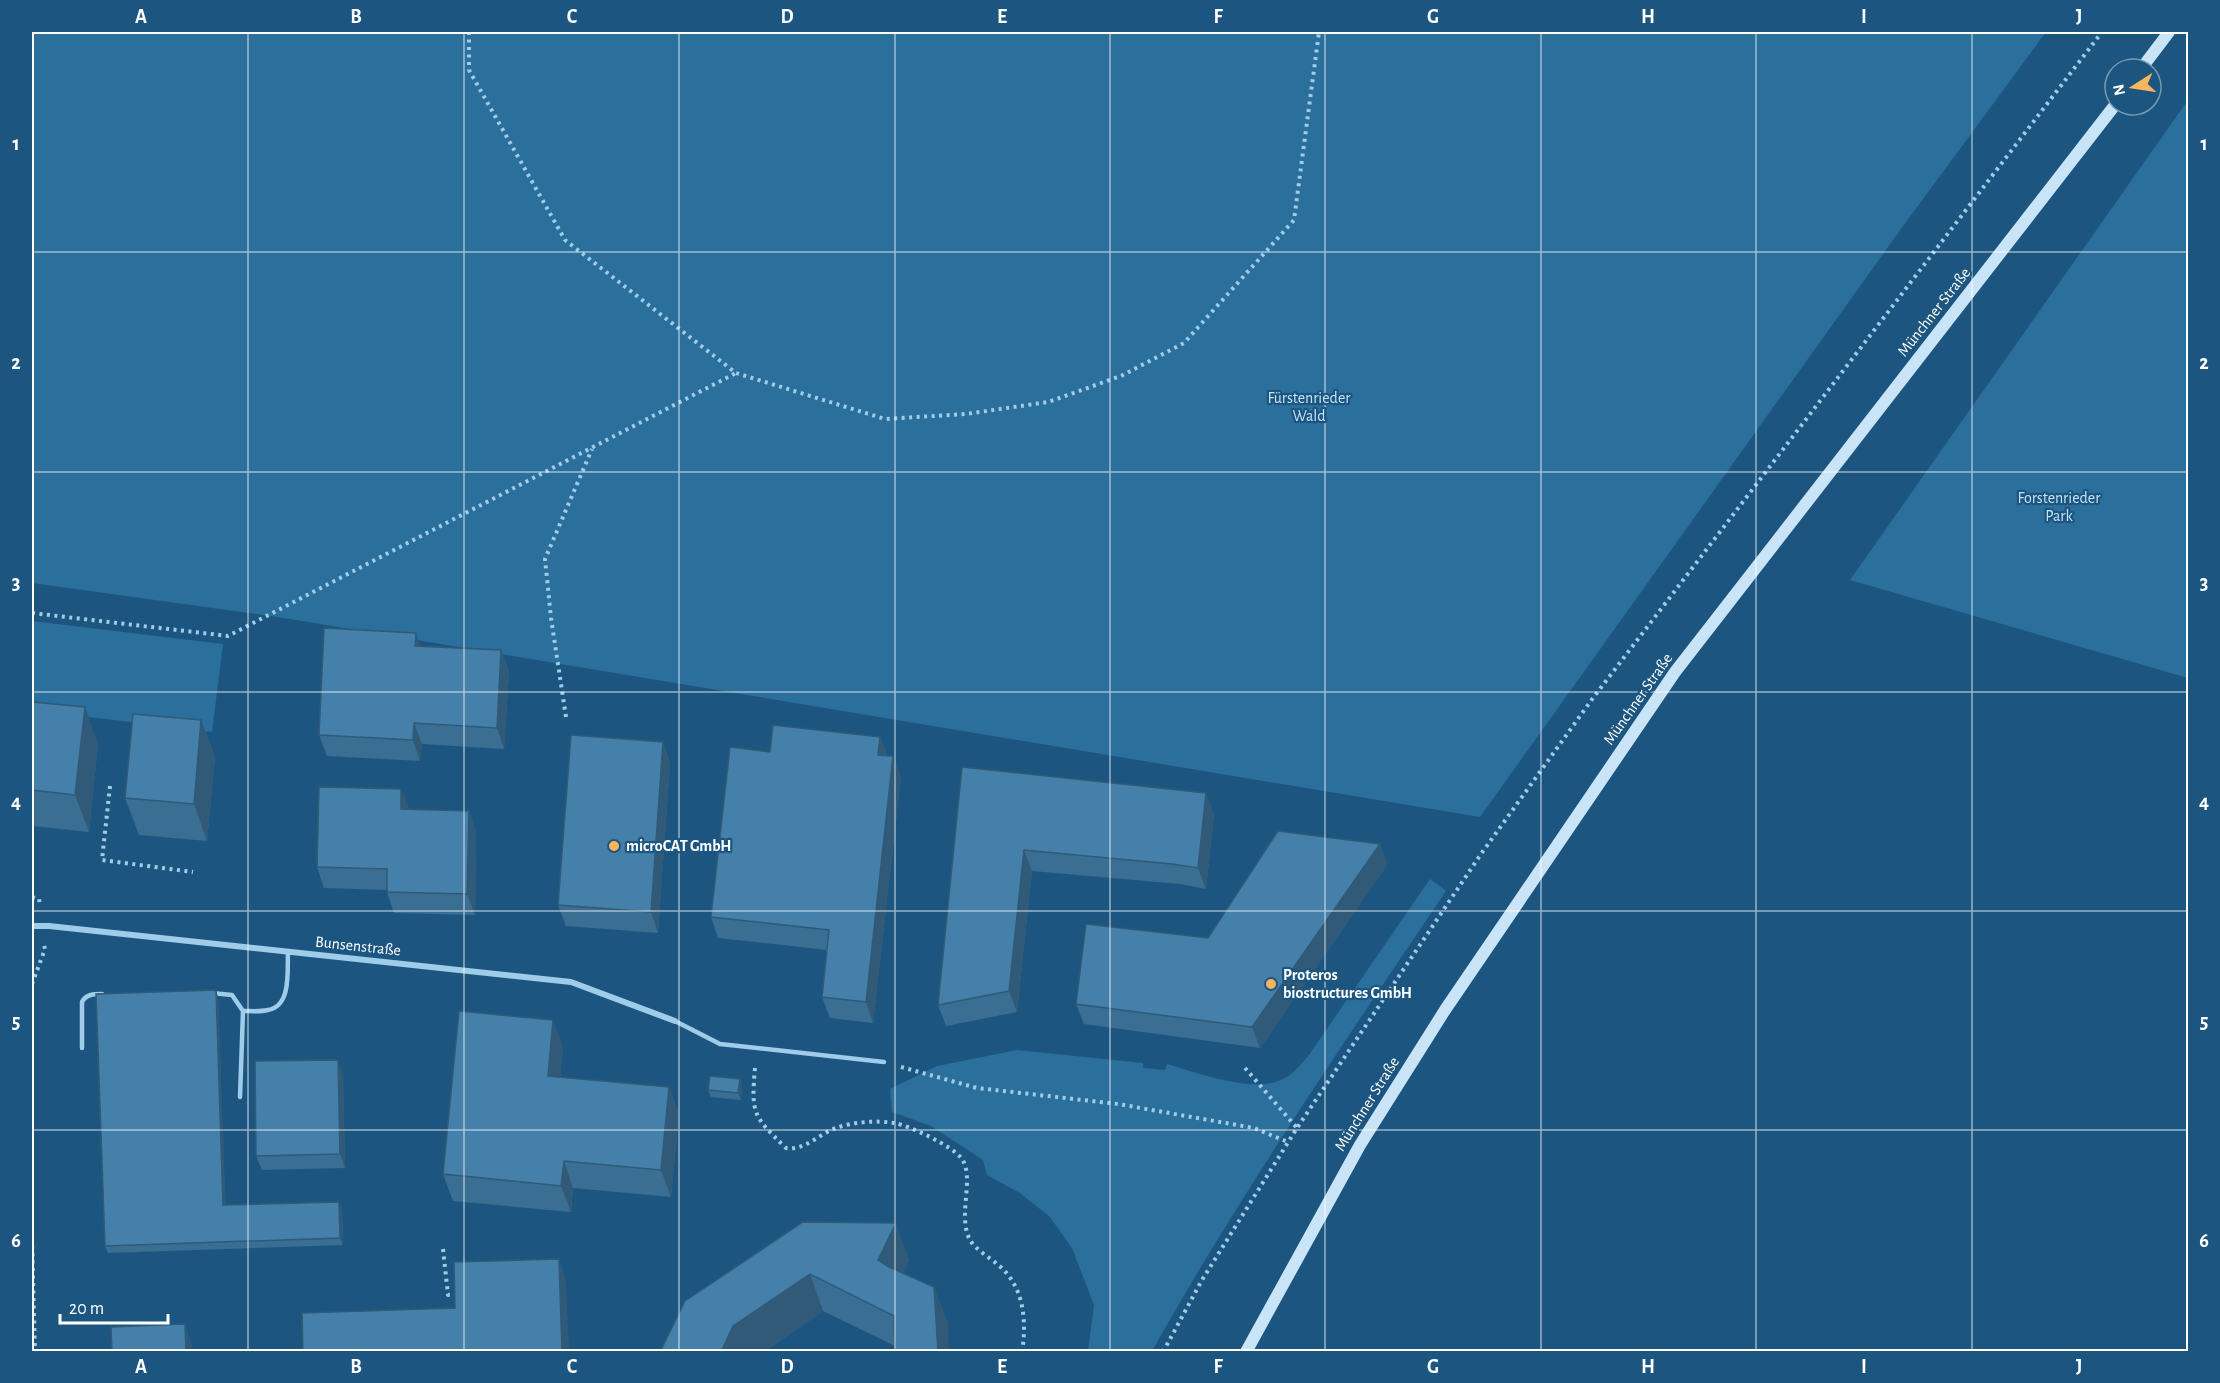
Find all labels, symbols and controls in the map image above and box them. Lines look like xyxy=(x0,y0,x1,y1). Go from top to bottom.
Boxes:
text: A xyxy=(135,7,147,27)
text: B xyxy=(350,7,362,27)
text: C xyxy=(567,7,578,27)
text: D xyxy=(780,7,794,27)
text: E xyxy=(997,7,1007,27)
text: F xyxy=(1213,7,1223,27)
text: G xyxy=(1427,7,1439,27)
text: H xyxy=(1641,7,1655,27)
text: I xyxy=(1861,7,1867,27)
text: J xyxy=(2076,7,2082,27)
north arrow xyxy=(2103,57,2163,117)
text: N xyxy=(2110,83,2128,97)
text: 1 xyxy=(12,134,20,154)
text: 1 xyxy=(2200,134,2208,154)
street label: Münchner Straße xyxy=(1895,265,1973,359)
text: 2 xyxy=(11,353,21,373)
text: 2 xyxy=(2199,353,2209,373)
park label: Fürstenrieder Wald xyxy=(1268,390,1351,424)
park label: Forstenrieder Park xyxy=(2018,490,2101,524)
text: 3 xyxy=(12,573,20,593)
text: 3 xyxy=(2200,573,2208,593)
street label: Münchner Straße xyxy=(1601,650,1675,748)
text: 4 xyxy=(11,792,21,812)
text: 4 xyxy=(2199,792,2209,812)
place label: microCAT GmbH xyxy=(626,838,731,854)
marker: microCAT GmbH xyxy=(607,839,621,853)
street label: Bunsenstraße xyxy=(314,934,402,958)
place label: Proteros biostructures GmbH xyxy=(1283,967,1412,1001)
marker: Proteros biostructures GmbH xyxy=(1264,977,1278,991)
text: 5 xyxy=(12,1012,20,1032)
text: 5 xyxy=(2200,1012,2208,1032)
street label: Münchner Straße xyxy=(1332,1054,1402,1154)
text: 6 xyxy=(11,1231,21,1251)
text: 6 xyxy=(2199,1231,2209,1251)
scale bar xyxy=(60,1287,168,1325)
text: 20 m xyxy=(69,1300,104,1318)
text: A xyxy=(135,1357,147,1377)
text: B xyxy=(350,1357,362,1377)
text: C xyxy=(567,1357,578,1377)
text: D xyxy=(780,1357,794,1377)
text: E xyxy=(997,1357,1007,1377)
text: F xyxy=(1213,1357,1223,1377)
text: G xyxy=(1427,1357,1439,1377)
text: H xyxy=(1641,1357,1655,1377)
text: I xyxy=(1861,1357,1867,1377)
text: J xyxy=(2076,1357,2082,1377)

